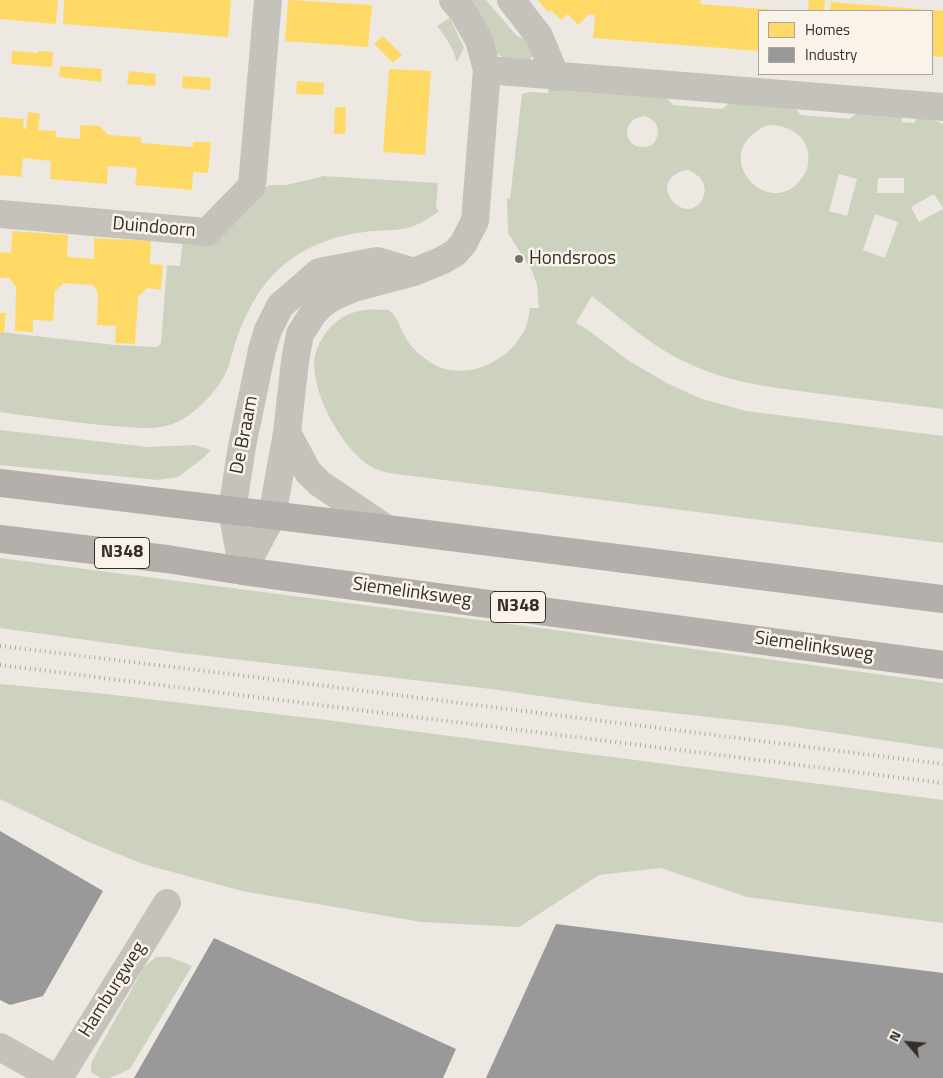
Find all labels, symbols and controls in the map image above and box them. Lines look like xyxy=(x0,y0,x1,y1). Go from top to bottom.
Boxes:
legend xyxy=(758,10,933,75)
text: Homes xyxy=(805,18,850,41)
text: Industry xyxy=(805,43,857,66)
street label: Duindoorn xyxy=(111,213,197,243)
place label: Hondsroos xyxy=(529,248,616,270)
marker: Hondsroos xyxy=(513,253,525,265)
street label: De Braam xyxy=(226,394,264,476)
road number: N348 xyxy=(94,538,150,568)
street label: Siemelinksweg xyxy=(351,573,473,613)
road number: N348 xyxy=(490,592,546,622)
street label: Siemelinksweg xyxy=(753,627,875,667)
street label: Hamburgweg xyxy=(75,938,151,1042)
north arrow xyxy=(883,1018,933,1068)
text: N xyxy=(883,1027,906,1045)

